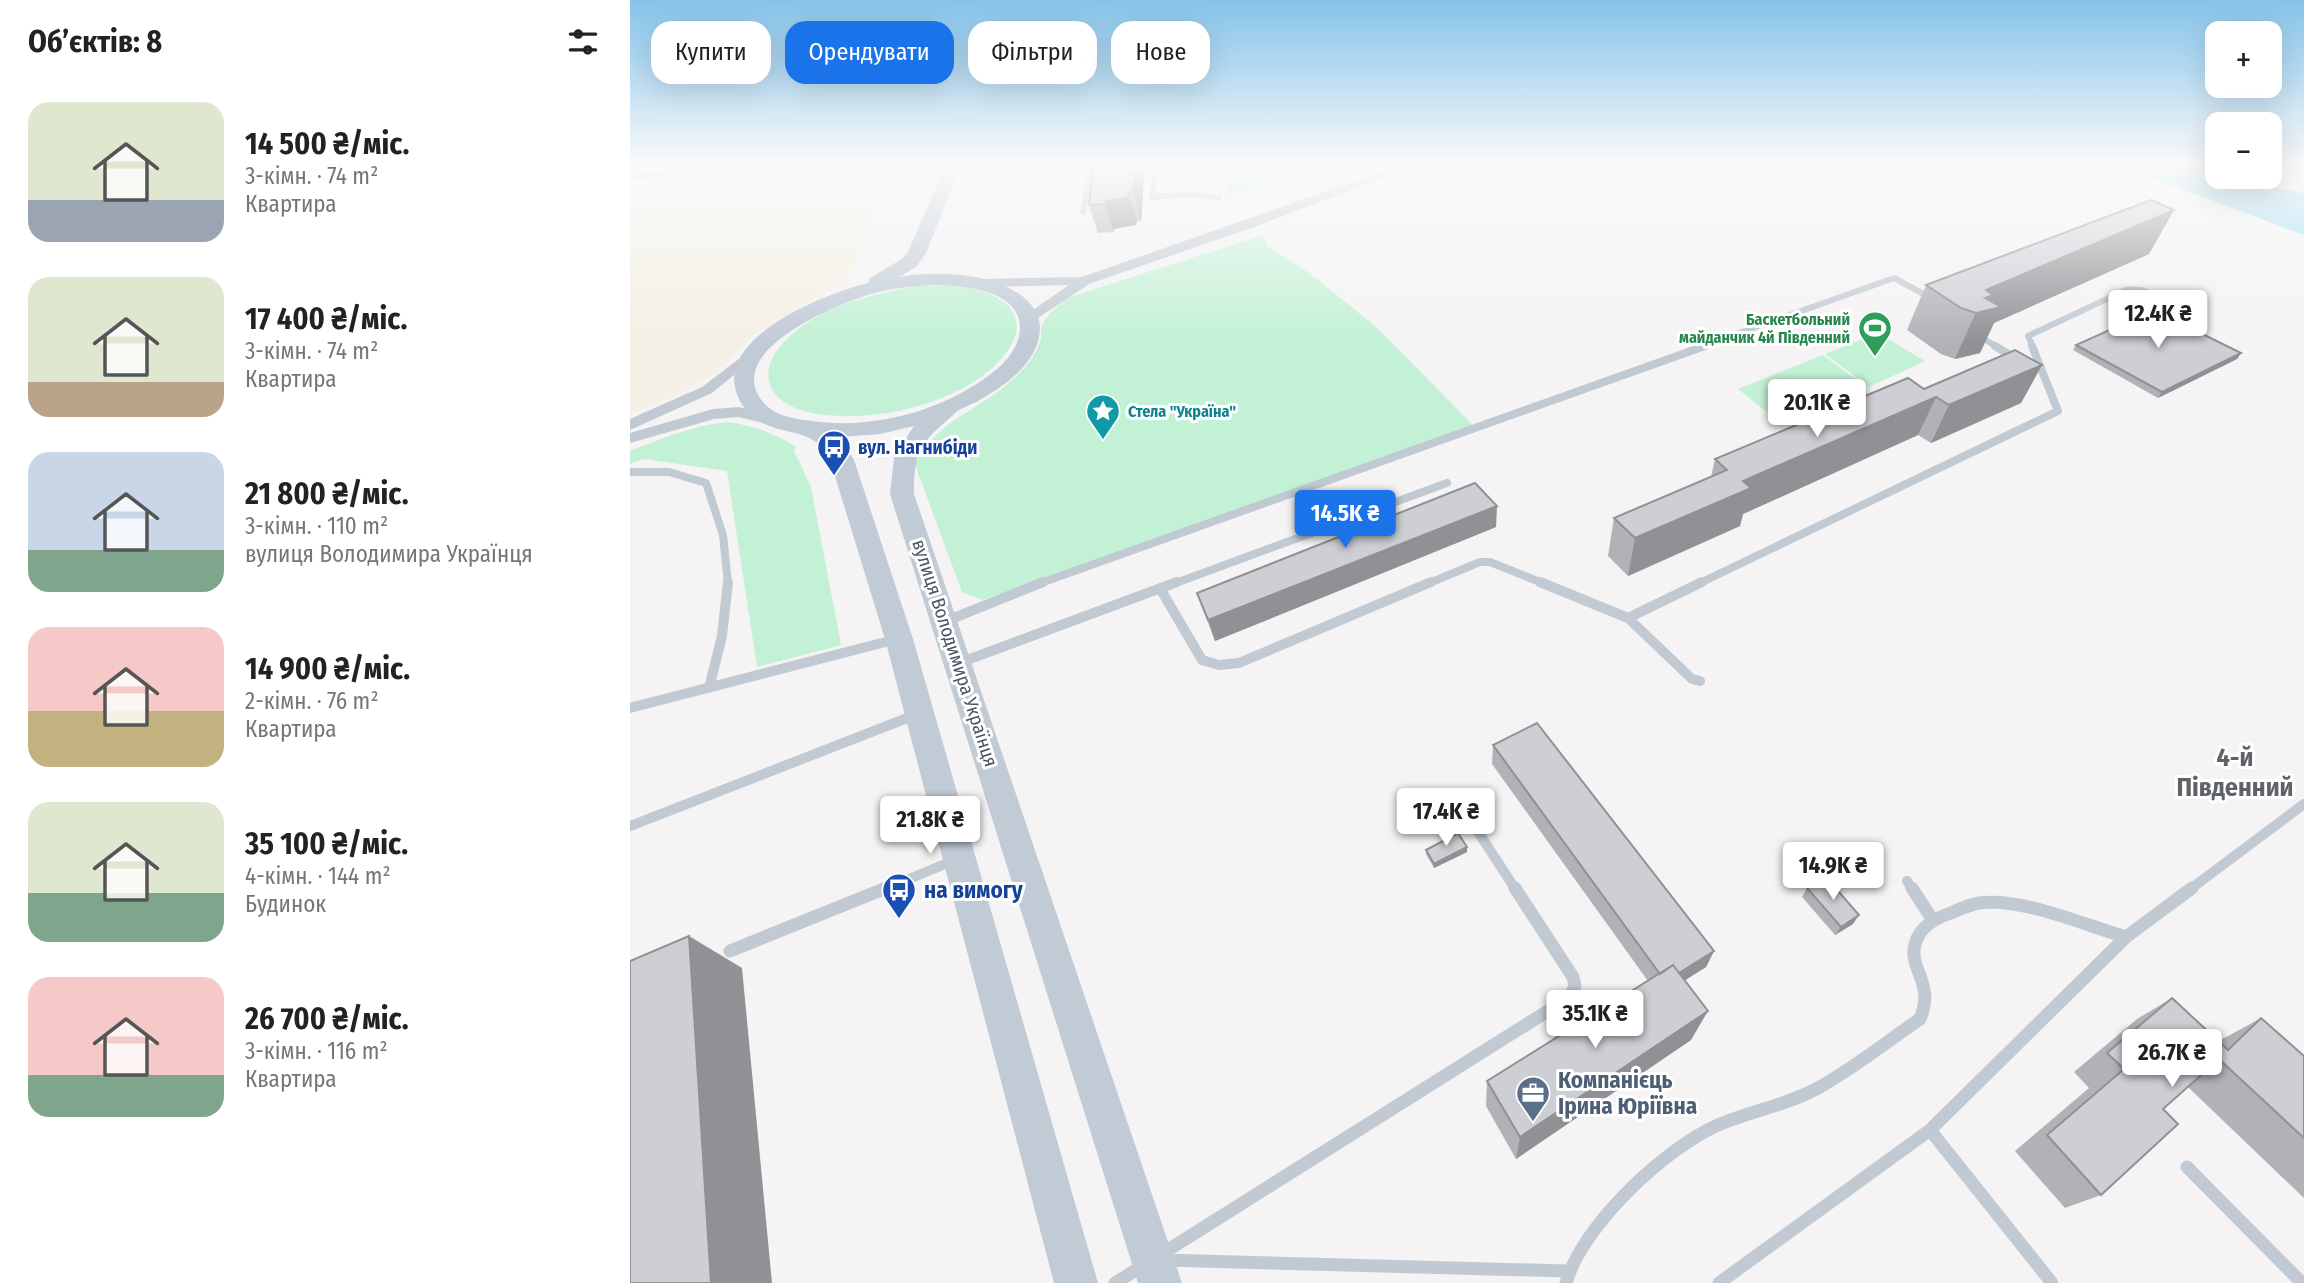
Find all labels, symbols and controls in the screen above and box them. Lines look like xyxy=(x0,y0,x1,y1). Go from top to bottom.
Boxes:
chip: Купити xyxy=(651,21,771,84)
chip: Орендувати xyxy=(785,21,954,84)
chip: Фільтри xyxy=(968,21,1097,84)
chip: Нове xyxy=(1111,21,1210,84)
map controls xyxy=(2205,21,2282,189)
button: + xyxy=(2205,21,2282,98)
icon: filters xyxy=(564,23,602,61)
text: Об’єктів: 8 xyxy=(28,24,162,60)
button: − xyxy=(2205,112,2282,189)
text: 14 500 ₴/міс. xyxy=(245,126,409,162)
icon: home xyxy=(84,130,168,214)
text: 3-кімн. · 74 m² xyxy=(245,162,378,190)
text: Квартира xyxy=(245,190,337,218)
pin: 12.4K ₴ xyxy=(2093,290,2223,350)
text: 12.4K ₴ xyxy=(2124,299,2192,327)
text: 17 400 ₴/міс. xyxy=(245,301,407,337)
icon: home xyxy=(84,305,168,389)
sports icon: Баскетбольний майданчик 4й Південний xyxy=(1856,309,1894,358)
place label: Баскетбольний майданчик 4й Південний xyxy=(1679,310,1850,347)
text: 3-кімн. · 74 m² xyxy=(245,337,378,365)
text: Квартира xyxy=(245,365,337,393)
pin: 20.1K ₴ xyxy=(1752,380,1882,439)
text: 20.1K ₴ xyxy=(1784,388,1850,416)
place icon: Стела "Україна" xyxy=(1084,392,1122,441)
place label: Стела "Україна" xyxy=(1128,402,1236,421)
bus stop icon: вул. Нагнибіди xyxy=(815,428,853,477)
place label: вул. Нагнибіди xyxy=(858,436,977,459)
text: 21 800 ₴/міс. xyxy=(245,476,409,512)
icon: home xyxy=(84,480,168,564)
pin: 14.5K ₴ xyxy=(1280,490,1410,550)
text: 14.5K ₴ xyxy=(1311,499,1379,527)
text: 3-кімн. · 110 m² xyxy=(245,512,388,540)
street label: вулиця Володимира Українця xyxy=(907,536,1003,770)
text: вулиця Володимира Українця xyxy=(245,540,533,568)
text: 14 900 ₴/міс. xyxy=(245,651,410,687)
icon: home xyxy=(84,655,168,739)
text: 2-кімн. · 76 m² xyxy=(245,687,379,715)
text: Квартира xyxy=(245,715,337,743)
district label: 4-й Південний xyxy=(2176,742,2294,803)
pin: 17.4K ₴ xyxy=(1381,788,1511,848)
pin: 21.8K ₴ xyxy=(865,796,995,856)
text: 17.4K ₴ xyxy=(1413,797,1479,825)
text: 21.8K ₴ xyxy=(896,805,964,833)
text: 35 100 ₴/міс. xyxy=(245,826,408,862)
icon: home xyxy=(84,830,168,914)
pin: 14.9K ₴ xyxy=(1768,842,1898,902)
text: 14.9K ₴ xyxy=(1799,851,1867,879)
text: 4-кімн. · 144 m² xyxy=(245,862,391,890)
bus stop icon: на вимогу xyxy=(880,871,918,920)
place label: на вимогу xyxy=(924,876,1024,904)
text: Будинок xyxy=(245,890,326,918)
pin: 35.1K ₴ xyxy=(1530,990,1660,1050)
text: 35.1K ₴ xyxy=(1562,999,1628,1027)
text: 26 700 ₴/міс. xyxy=(245,1001,409,1037)
icon: home xyxy=(84,1005,168,1089)
pin: 26.7K ₴ xyxy=(2107,1030,2237,1089)
text: 3-кімн. · 116 m² xyxy=(245,1037,388,1065)
text: 26.7K ₴ xyxy=(2138,1038,2206,1066)
text: Квартира xyxy=(245,1065,337,1093)
place label: Компанієць Ірина Юріївна xyxy=(1558,1066,1697,1120)
office icon: Компанієць Ірина Юріївна xyxy=(1514,1074,1552,1123)

